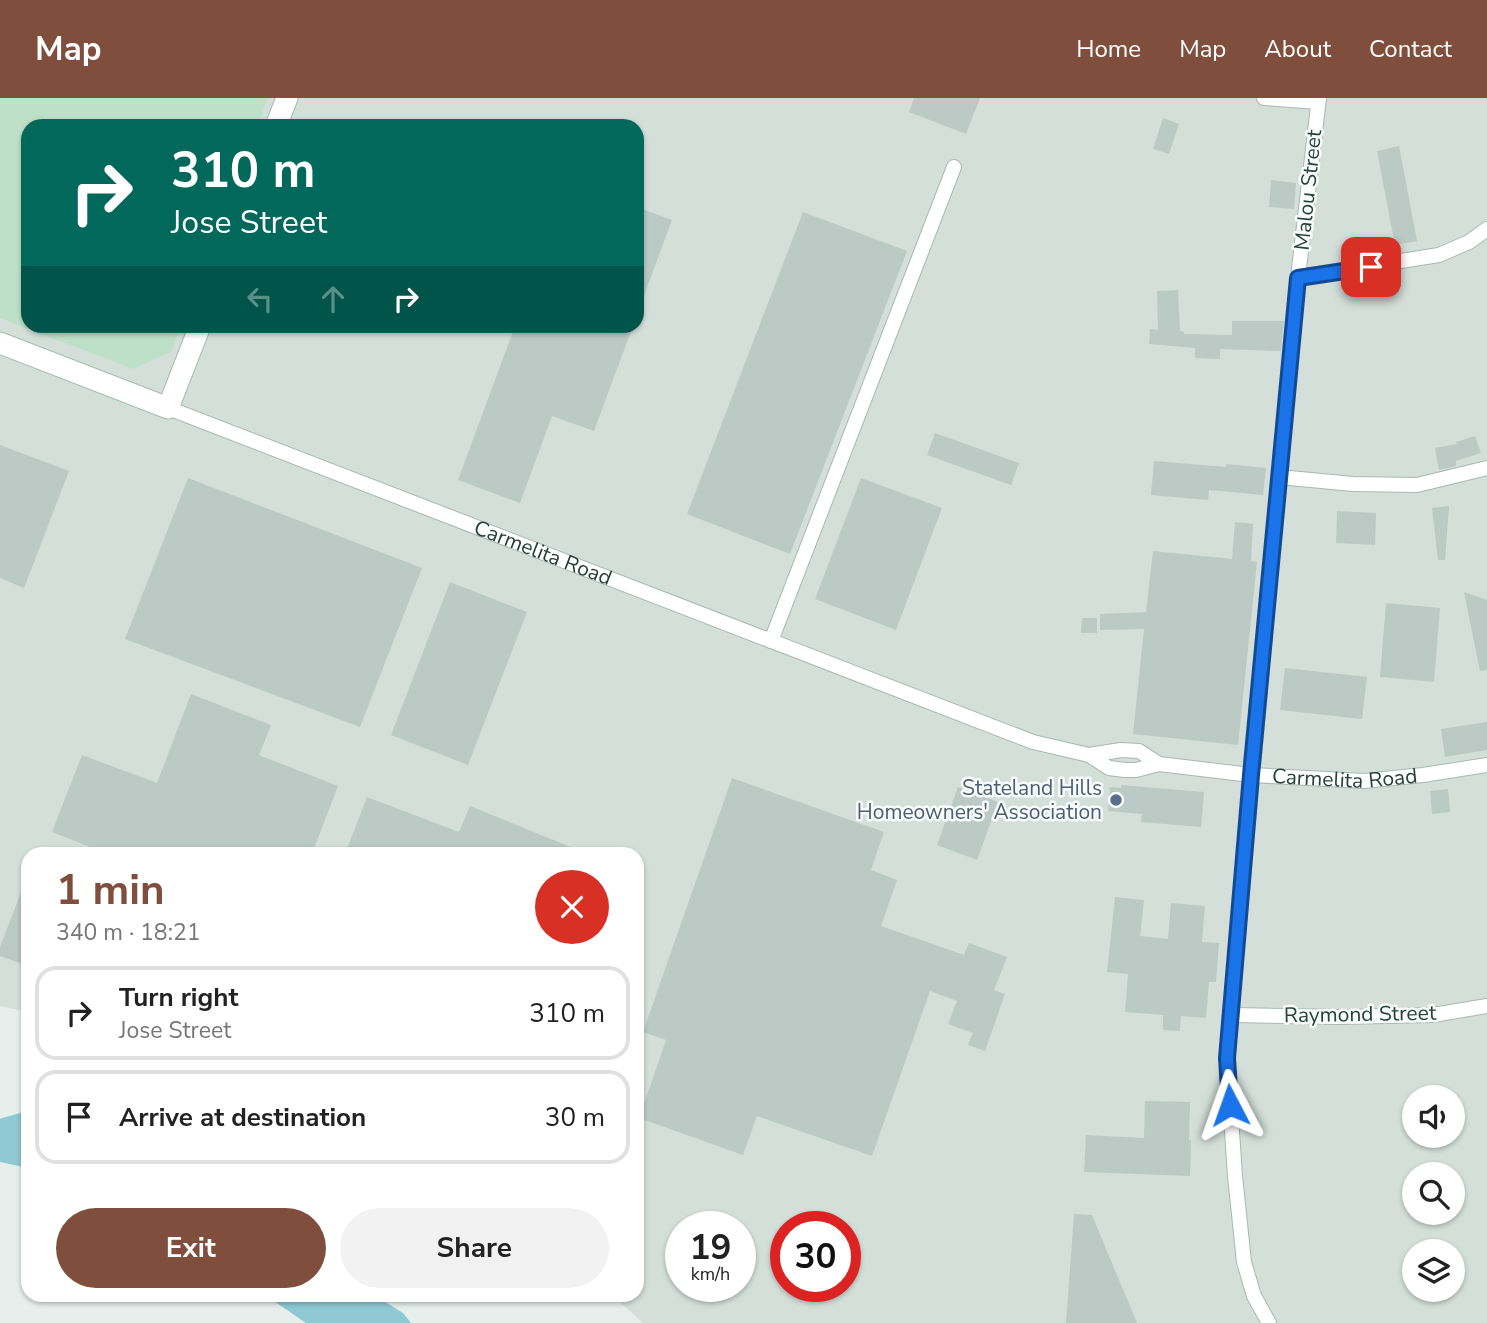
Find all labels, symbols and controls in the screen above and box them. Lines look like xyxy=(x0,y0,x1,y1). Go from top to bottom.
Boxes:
text: Map xyxy=(35,27,102,72)
text: Home xyxy=(1076,33,1141,65)
text: Map xyxy=(1179,33,1226,65)
text: About xyxy=(1264,33,1331,65)
text: Contact xyxy=(1369,33,1452,65)
street label: Malou Street xyxy=(1288,128,1328,252)
text: 310 m xyxy=(171,137,315,204)
icon: right xyxy=(56,147,147,238)
text: Jose Street xyxy=(171,201,327,244)
pin xyxy=(1341,237,1401,297)
icon: arrive xyxy=(1352,248,1390,286)
icon: left xyxy=(241,280,279,318)
icon: ahead xyxy=(314,280,352,318)
icon: right xyxy=(387,280,425,318)
street label: Carmelita Road xyxy=(470,514,616,592)
street label: Carmelita Road xyxy=(1271,762,1419,795)
place label: Stateland Hills Homeowners' Association xyxy=(857,774,1102,826)
marker: Stateland Hills Homeowners' Association xyxy=(1108,792,1124,808)
text: 1 min xyxy=(56,862,165,919)
button: close xyxy=(535,870,609,944)
text: 340 m · 18:21 xyxy=(56,917,201,948)
text: Turn right xyxy=(119,980,238,1015)
icon: right xyxy=(60,994,98,1032)
text: 310 m xyxy=(529,996,605,1031)
street label: Raymond Street xyxy=(1284,999,1437,1029)
text: Jose Street xyxy=(119,1015,231,1046)
position arrow xyxy=(1193,1068,1267,1142)
map controls xyxy=(1402,1085,1465,1302)
button: sound xyxy=(1402,1085,1465,1148)
icon: arrive xyxy=(60,1098,98,1136)
text: Arrive at destination xyxy=(119,1100,366,1135)
text: 30 m xyxy=(545,1100,605,1135)
button: search xyxy=(1402,1162,1465,1225)
button: Exit xyxy=(56,1208,326,1288)
button: Share xyxy=(340,1208,609,1288)
speed limit sign: 30 xyxy=(770,1211,861,1302)
text: 19 xyxy=(689,1224,732,1271)
button: layers xyxy=(1402,1239,1465,1302)
text: km/h xyxy=(691,1262,730,1286)

